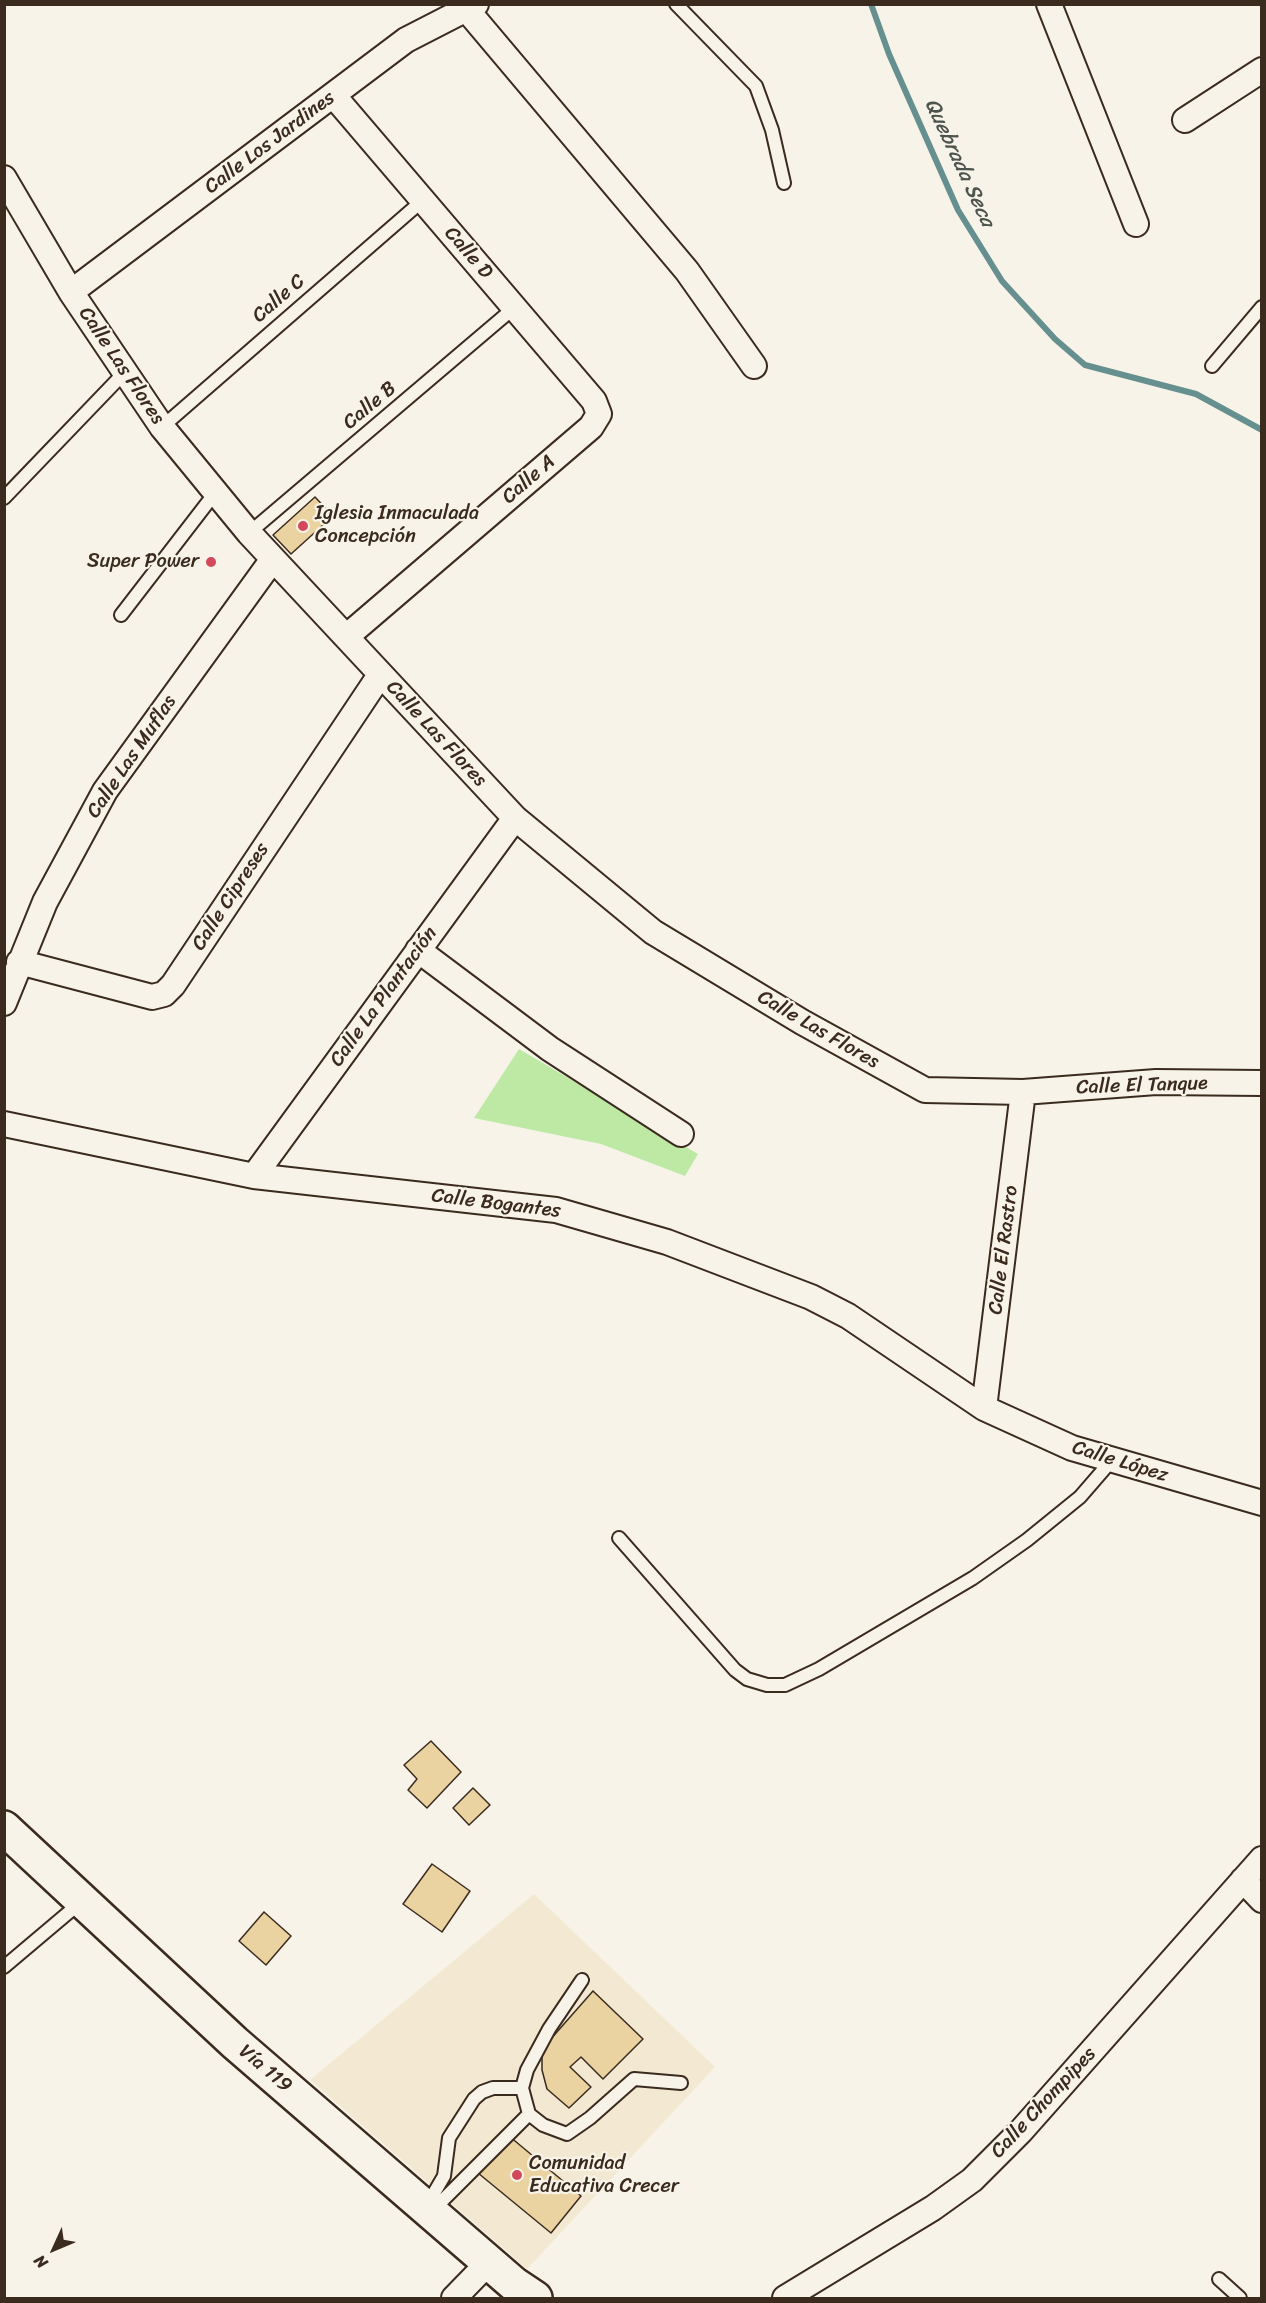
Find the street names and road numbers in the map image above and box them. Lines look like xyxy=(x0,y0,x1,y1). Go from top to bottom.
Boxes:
street label: Calle Los Jardines xyxy=(200,86,340,200)
street label: Calle D xyxy=(439,222,497,284)
street label: Calle C xyxy=(248,270,310,328)
street label: Calle Las Flores xyxy=(73,303,169,429)
street label: Calle B xyxy=(339,377,401,435)
street label: Calle A xyxy=(498,450,560,510)
street label: Calle Las Flores xyxy=(381,676,491,792)
street label: Calle Las Muflas xyxy=(82,691,182,823)
street label: Calle Cipreses xyxy=(187,839,275,955)
street label: Calle La Plantación xyxy=(325,922,443,1072)
street label: Calle Las Flores xyxy=(753,985,883,1075)
street label: Calle El Tanque xyxy=(1076,1072,1208,1100)
street label: Calle Bogantes xyxy=(430,1184,562,1224)
street label: Calle El Rastro xyxy=(984,1184,1024,1316)
street label: Calle López xyxy=(1069,1436,1171,1488)
street label: Vía 119 xyxy=(234,2040,296,2098)
street label: Calle Chompipes xyxy=(986,2042,1102,2164)

